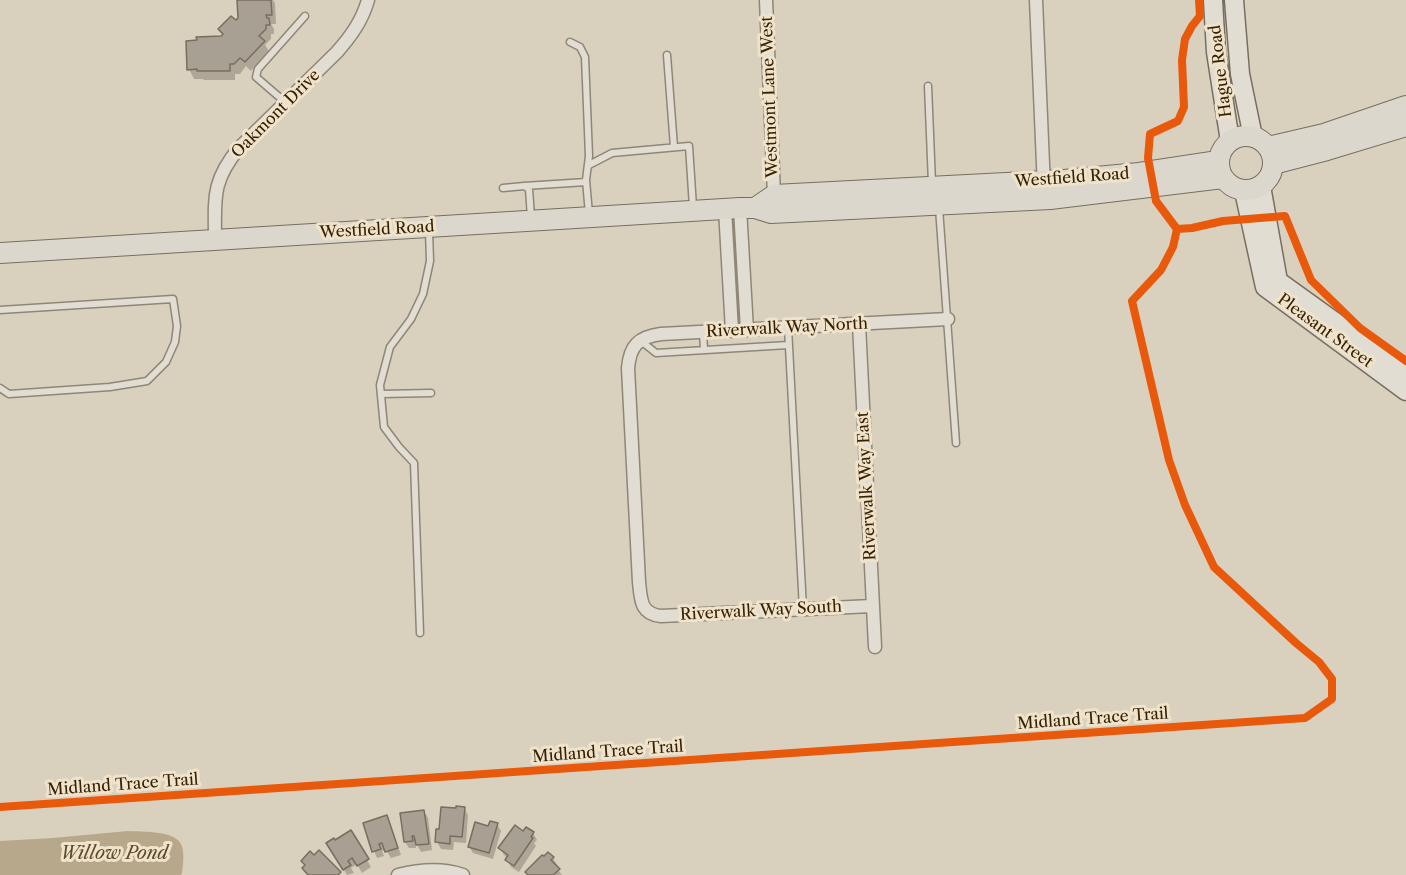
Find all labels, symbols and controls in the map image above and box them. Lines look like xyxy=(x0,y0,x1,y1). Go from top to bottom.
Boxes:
street label: Westmont Lane West xyxy=(758,16,782,178)
street label: Hague Road xyxy=(1206,24,1236,118)
street label: Oakmont Drive xyxy=(228,66,324,162)
street label: Westfield Road xyxy=(1014,164,1130,192)
street label: Westfield Road xyxy=(319,217,435,243)
street label: Pleasant Street xyxy=(1273,290,1377,372)
street label: Riverwalk Way North xyxy=(706,314,868,342)
street label: Riverwalk Way East xyxy=(854,411,880,561)
street label: Riverwalk Way South xyxy=(680,597,842,625)
street label: Midland Trace Trail xyxy=(1017,704,1169,734)
street label: Midland Trace Trail xyxy=(532,737,684,767)
street label: Midland Trace Trail xyxy=(47,770,199,800)
water label: Willow Pond xyxy=(60,843,168,865)

